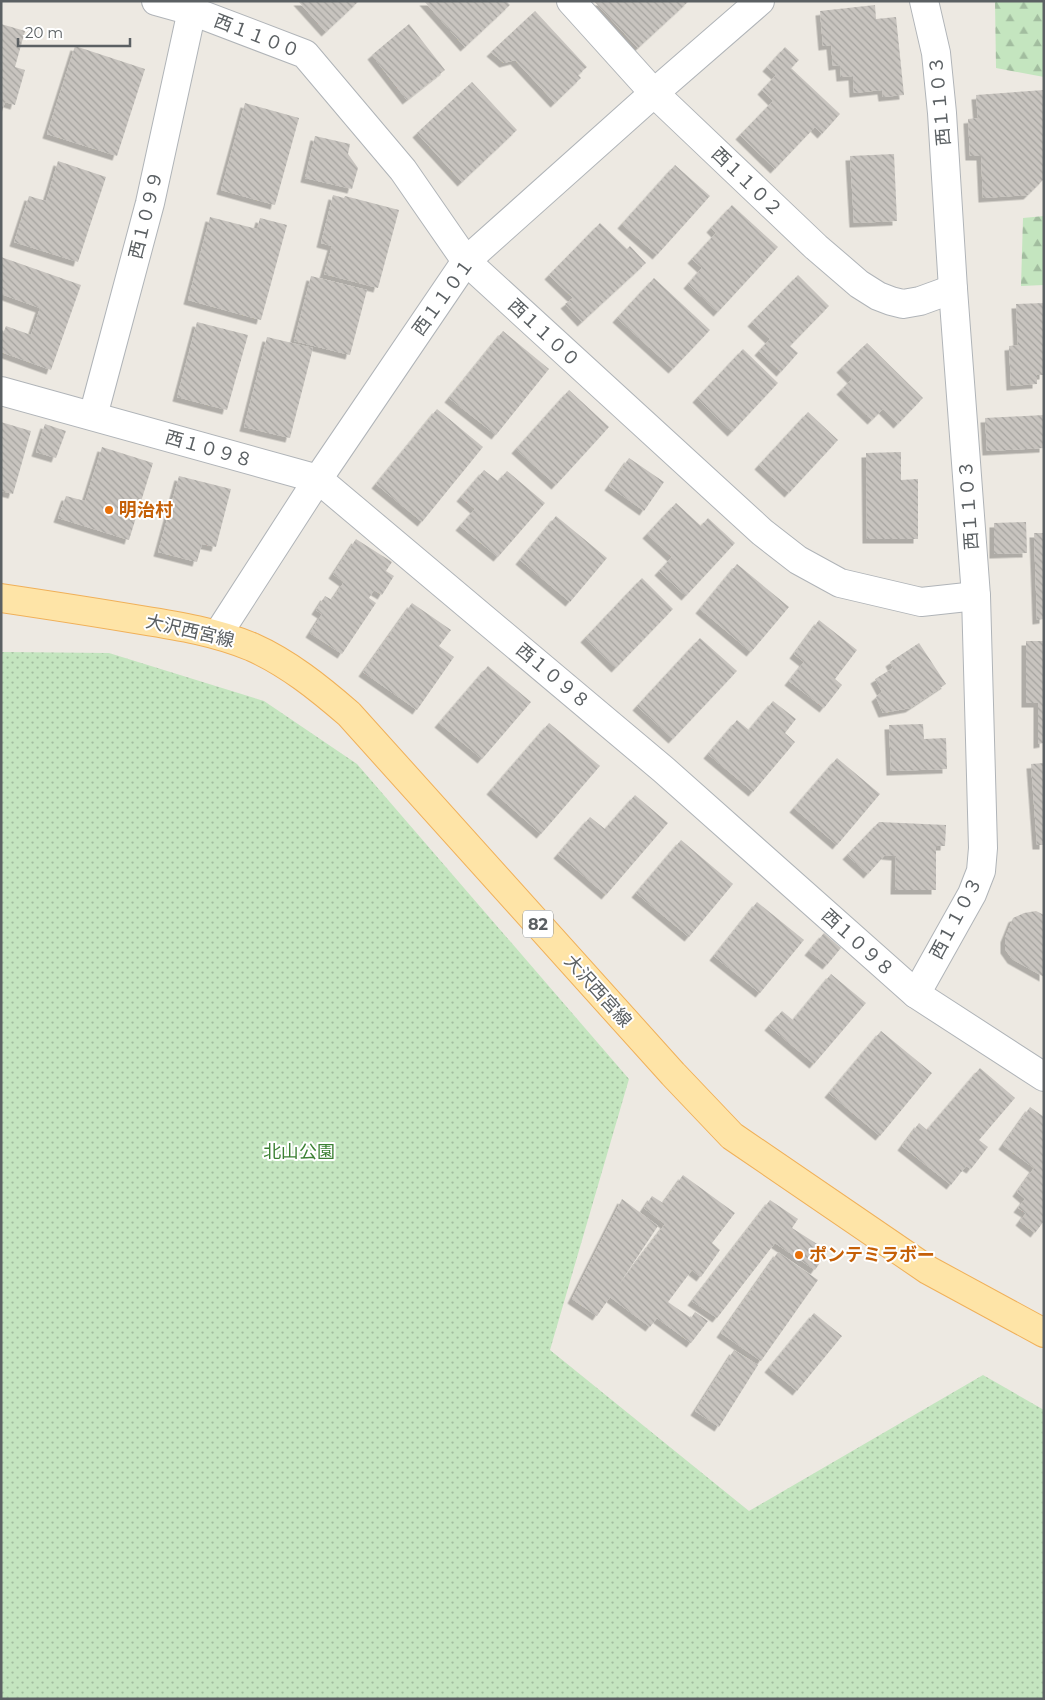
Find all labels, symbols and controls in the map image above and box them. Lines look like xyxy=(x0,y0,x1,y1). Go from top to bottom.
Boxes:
street label: 西１１００ xyxy=(211,10,303,62)
scale bar xyxy=(18,15,130,47)
text: 20 m xyxy=(25,23,63,42)
street label: 西１１０３ xyxy=(925,55,955,147)
street label: 西１１０２ xyxy=(707,143,787,221)
street label: 西１０９９ xyxy=(124,169,168,261)
street label: 西１１０１ xyxy=(408,254,478,340)
street label: 西１１００ xyxy=(504,294,584,372)
street label: 西１０９８ xyxy=(163,426,255,472)
street label: 西１１０３ xyxy=(955,459,983,551)
place label: 明治村 xyxy=(119,499,173,521)
marker: 明治村 xyxy=(103,504,115,516)
street label: 大沢西宮線 xyxy=(144,610,236,652)
street label: 西１０９８ xyxy=(511,639,595,713)
street label: 西１１０３ xyxy=(925,873,987,963)
street label: 西１０９８ xyxy=(817,905,899,981)
road number: 82 xyxy=(523,911,553,938)
street label: 大沢西宮線 xyxy=(560,950,636,1032)
park label: 北山公園 xyxy=(263,1141,335,1163)
place label: ポンテミラボー xyxy=(809,1244,935,1266)
marker: ポンテミラボー xyxy=(793,1249,805,1261)

